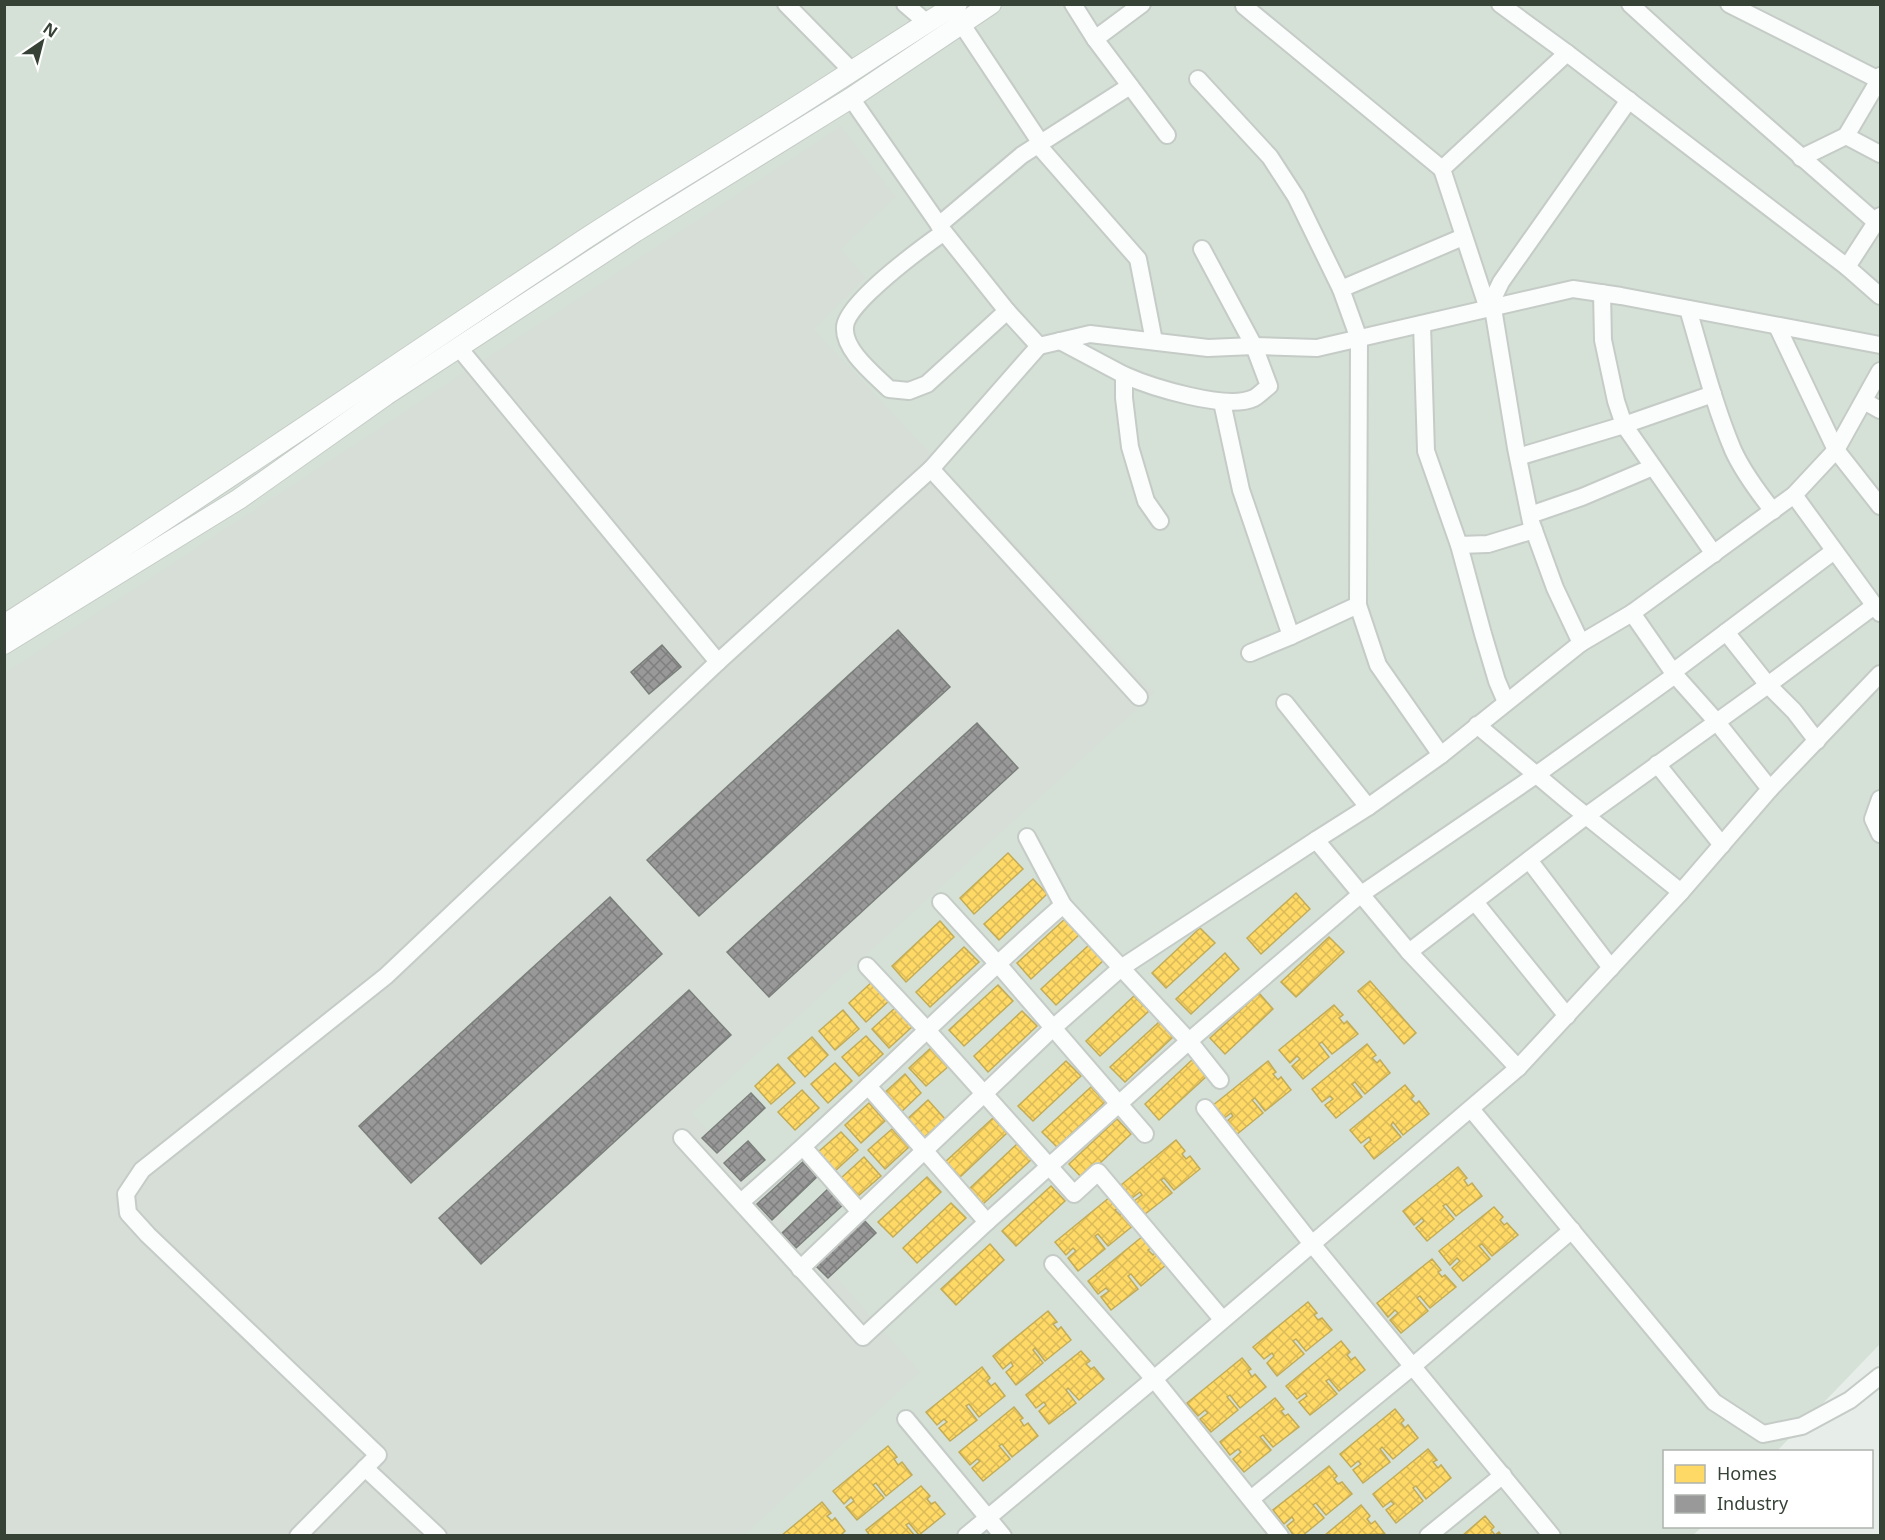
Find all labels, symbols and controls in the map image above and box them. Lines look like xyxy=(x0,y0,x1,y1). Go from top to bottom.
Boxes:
north arrow xyxy=(12,12,72,72)
text: N xyxy=(39,17,62,42)
legend xyxy=(1663,1450,1873,1528)
text: Homes xyxy=(1717,1461,1777,1485)
text: Industry xyxy=(1717,1491,1789,1515)

